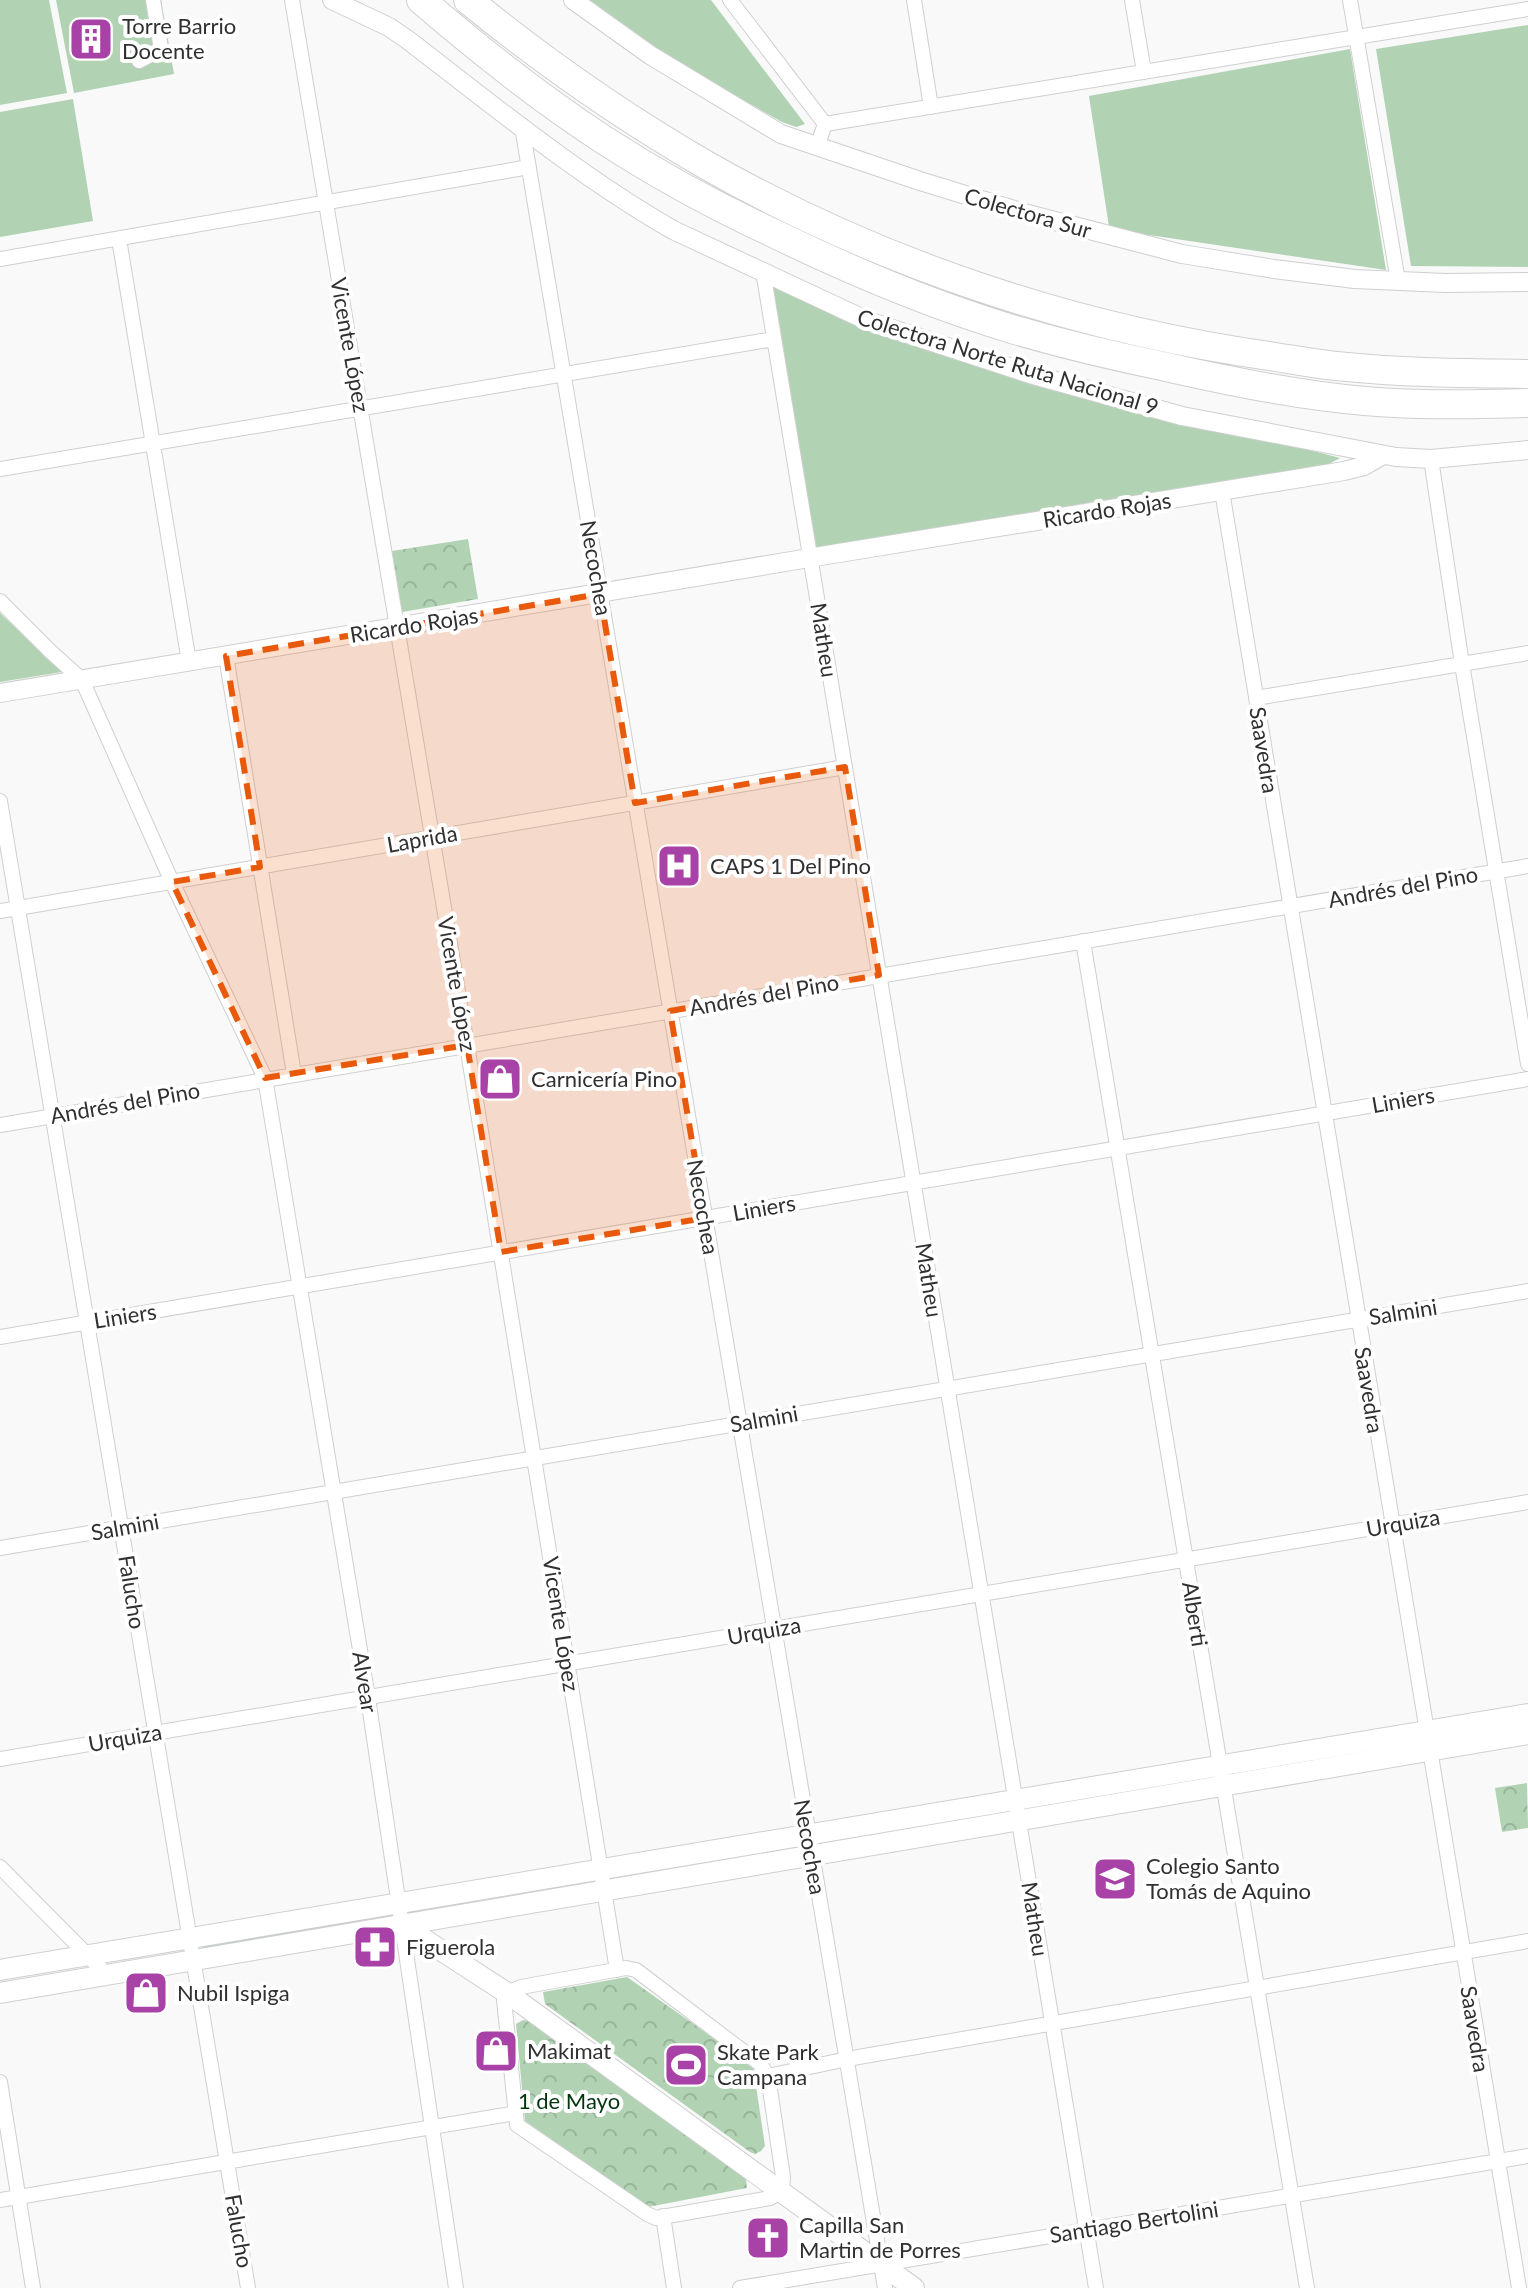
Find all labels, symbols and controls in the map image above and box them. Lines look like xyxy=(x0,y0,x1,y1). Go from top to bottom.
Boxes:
place label: Torre Barrio Docente xyxy=(122,12,236,64)
building icon: Torre Barrio Docente xyxy=(67,15,115,63)
street label: Colectora Sur xyxy=(961,181,1095,244)
street label: Vicente López xyxy=(325,276,376,414)
street label: Colectora Norte Ruta Nacional 9 xyxy=(854,303,1162,420)
street label: Ricardo Rojas xyxy=(1041,486,1173,533)
street label: Necochea xyxy=(575,518,618,618)
street label: Ricardo Rojas xyxy=(348,601,480,648)
street label: Matheu xyxy=(805,601,844,679)
street label: Saavedra xyxy=(1244,705,1285,795)
street label: Laprida xyxy=(385,819,459,858)
hospital icon: CAPS 1 Del Pino xyxy=(655,842,703,890)
place label: CAPS 1 Del Pino xyxy=(710,852,871,879)
street label: Andrés del Pino xyxy=(1326,860,1480,913)
street label: Vicente López xyxy=(432,915,483,1053)
street label: Andrés del Pino xyxy=(687,968,841,1021)
shop icon: Carnicería Pino xyxy=(476,1055,524,1103)
place label: Carnicería Pino xyxy=(531,1065,677,1092)
street label: Andrés del Pino xyxy=(48,1076,202,1129)
street label: Liniers xyxy=(1369,1081,1436,1118)
street label: Necochea xyxy=(682,1157,725,1257)
street label: Liniers xyxy=(730,1189,797,1226)
street label: Matheu xyxy=(910,1241,949,1319)
street label: Salmini xyxy=(1367,1293,1439,1330)
street label: Liniers xyxy=(92,1297,158,1334)
street label: Saavedra xyxy=(1349,1345,1390,1435)
street label: Salmini xyxy=(728,1399,800,1438)
street label: Urquiza xyxy=(1364,1503,1442,1542)
street label: Salmini xyxy=(89,1507,161,1546)
street label: Falucho xyxy=(113,1553,152,1631)
street label: Vicente López xyxy=(538,1555,585,1693)
street label: Alberti xyxy=(1177,1579,1214,1648)
street label: Urquiza xyxy=(725,1611,803,1650)
street label: Alvear xyxy=(347,1649,384,1714)
street label: Urquiza xyxy=(86,1718,164,1757)
street label: Necochea xyxy=(789,1797,832,1897)
place label: Colegio Santo Tomás de Aquino xyxy=(1146,1852,1311,1904)
school or university icon: Colegio Santo Tomás de Aquino xyxy=(1091,1855,1139,1903)
street label: Matheu xyxy=(1016,1880,1055,1958)
pharmacy icon: Figuerola xyxy=(351,1923,399,1971)
place label: Figuerola xyxy=(406,1933,495,1960)
shop icon: Nubil Ispiga xyxy=(122,1969,170,2017)
place label: Nubil Ispiga xyxy=(177,1979,290,2006)
street label: Saavedra xyxy=(1455,1984,1496,2074)
shop icon: Makimat xyxy=(472,2027,520,2075)
place label: Makimat xyxy=(527,2037,611,2064)
place label: Skate Park Campana xyxy=(717,2038,820,2090)
sports icon: Skate Park Campana xyxy=(662,2041,710,2089)
park label: 1 de Mayo xyxy=(518,2087,620,2114)
street label: Falucho xyxy=(220,2192,259,2270)
street label: Santiago Bertolini xyxy=(1048,2195,1220,2248)
place label: Capilla San Martin de Porres xyxy=(799,2211,961,2263)
church icon: Capilla San Martin de Porres xyxy=(744,2214,792,2262)

